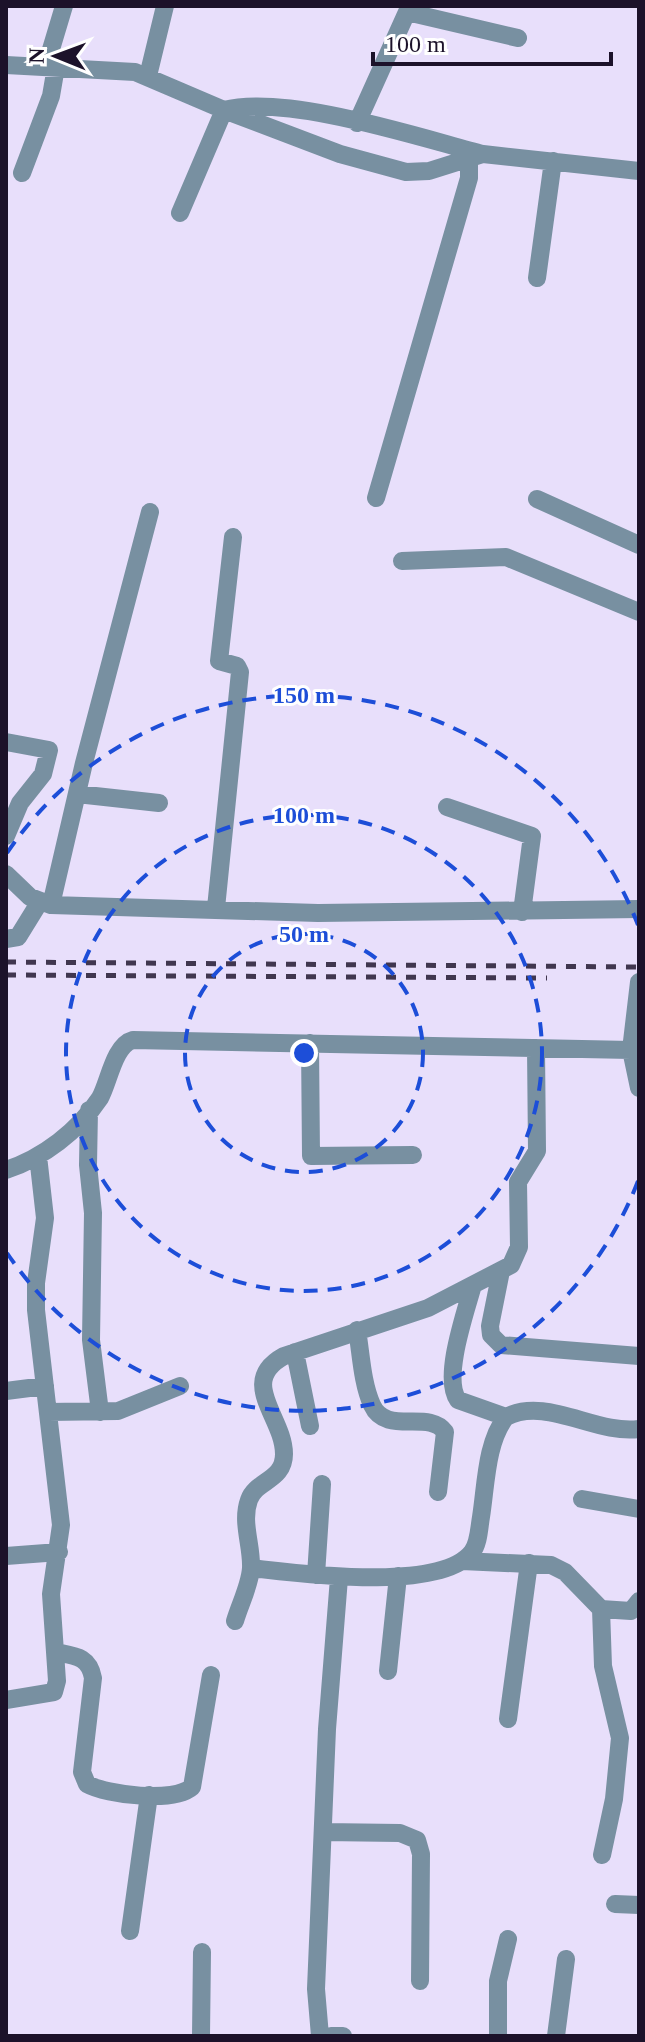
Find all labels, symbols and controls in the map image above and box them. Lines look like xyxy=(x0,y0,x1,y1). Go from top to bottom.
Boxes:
north arrow xyxy=(16,16,96,96)
scale bar xyxy=(373,16,611,66)
text: 100 m xyxy=(385,31,446,57)
text: N xyxy=(24,47,49,64)
text: 150 m xyxy=(273,682,335,708)
text: 100 m xyxy=(273,802,335,828)
text: 50 m xyxy=(279,921,329,947)
centre of rings xyxy=(290,1039,318,1067)

